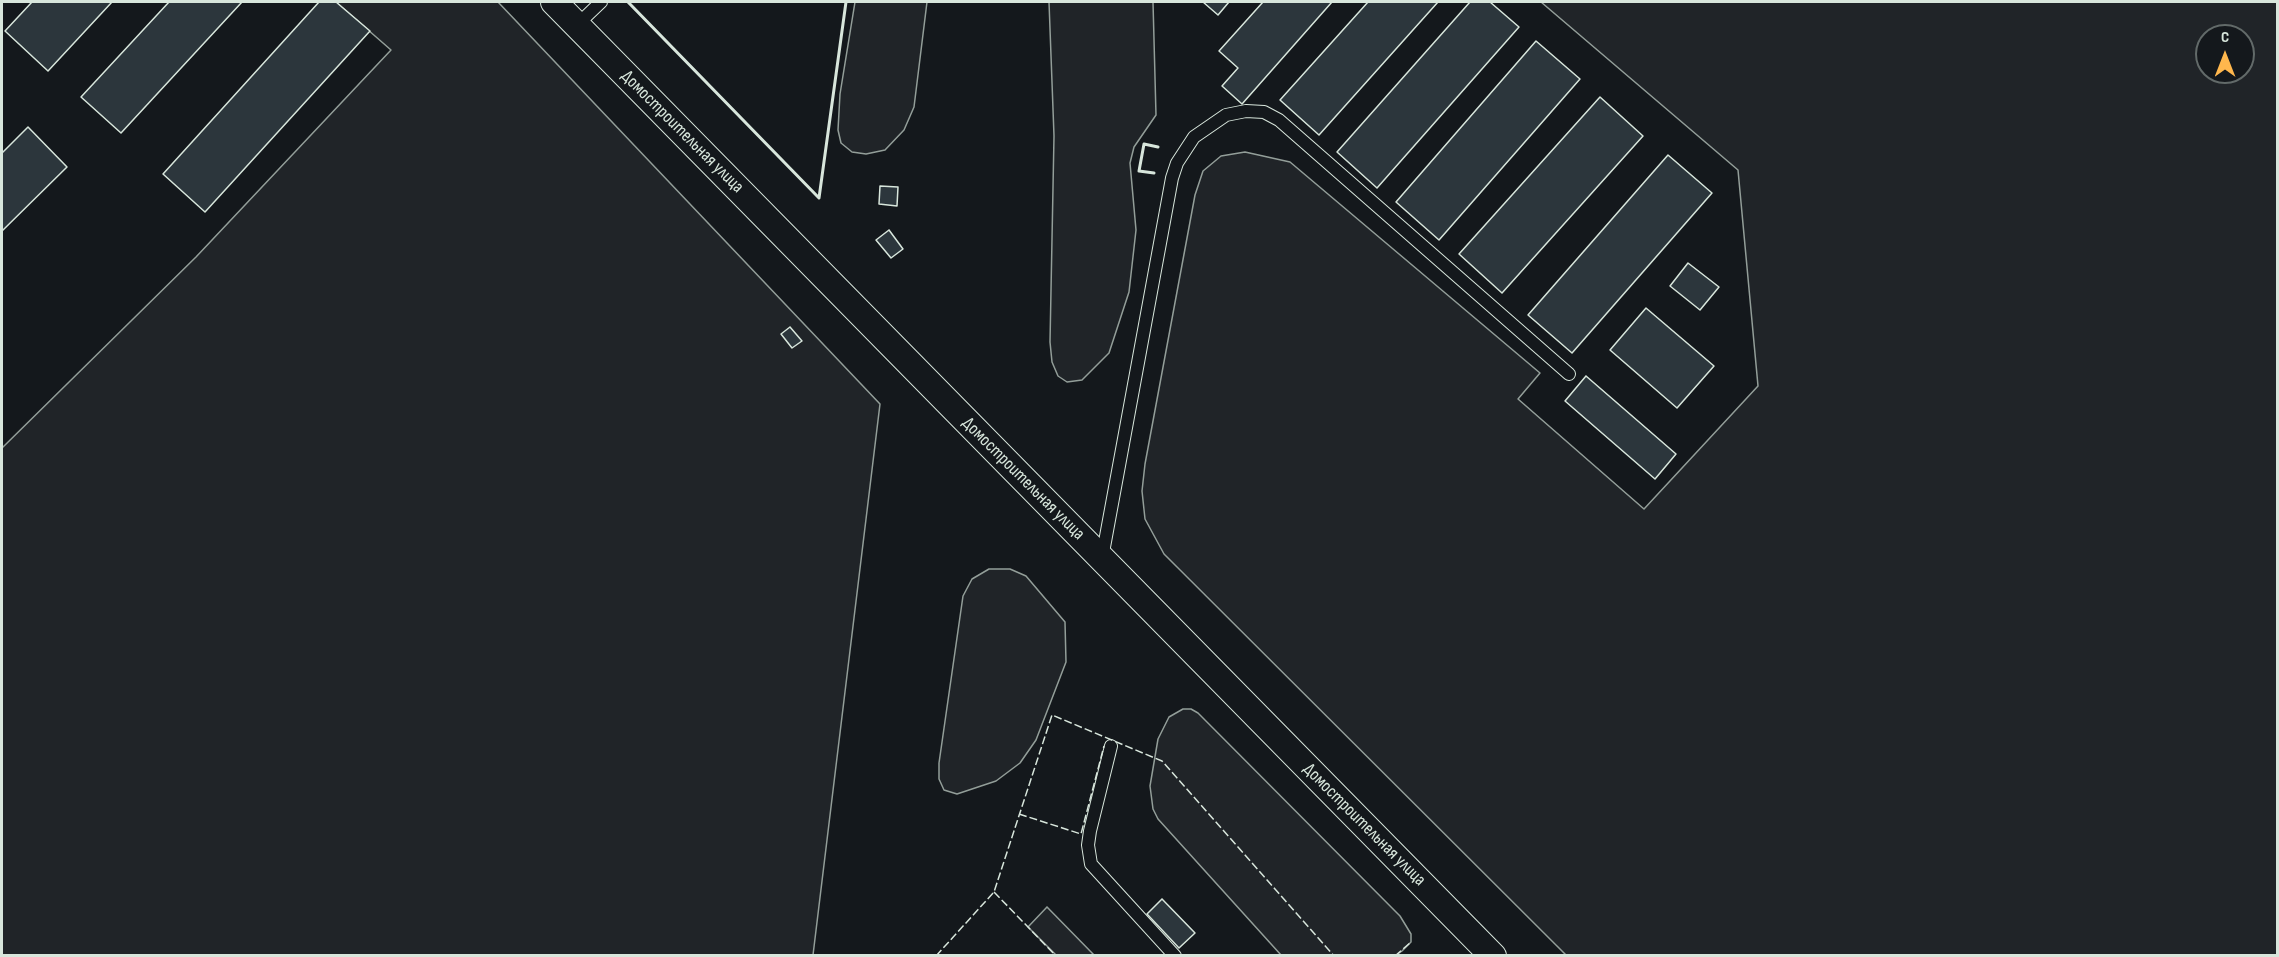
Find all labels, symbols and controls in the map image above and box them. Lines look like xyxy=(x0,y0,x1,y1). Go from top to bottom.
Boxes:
north arrow xyxy=(2195,24,2255,84)
text: С xyxy=(2221,28,2229,47)
street label: Домостроительная улица xyxy=(616,66,748,198)
street label: Домостроительная улица xyxy=(957,413,1089,545)
street label: Домостроительная улица xyxy=(1298,759,1430,891)

